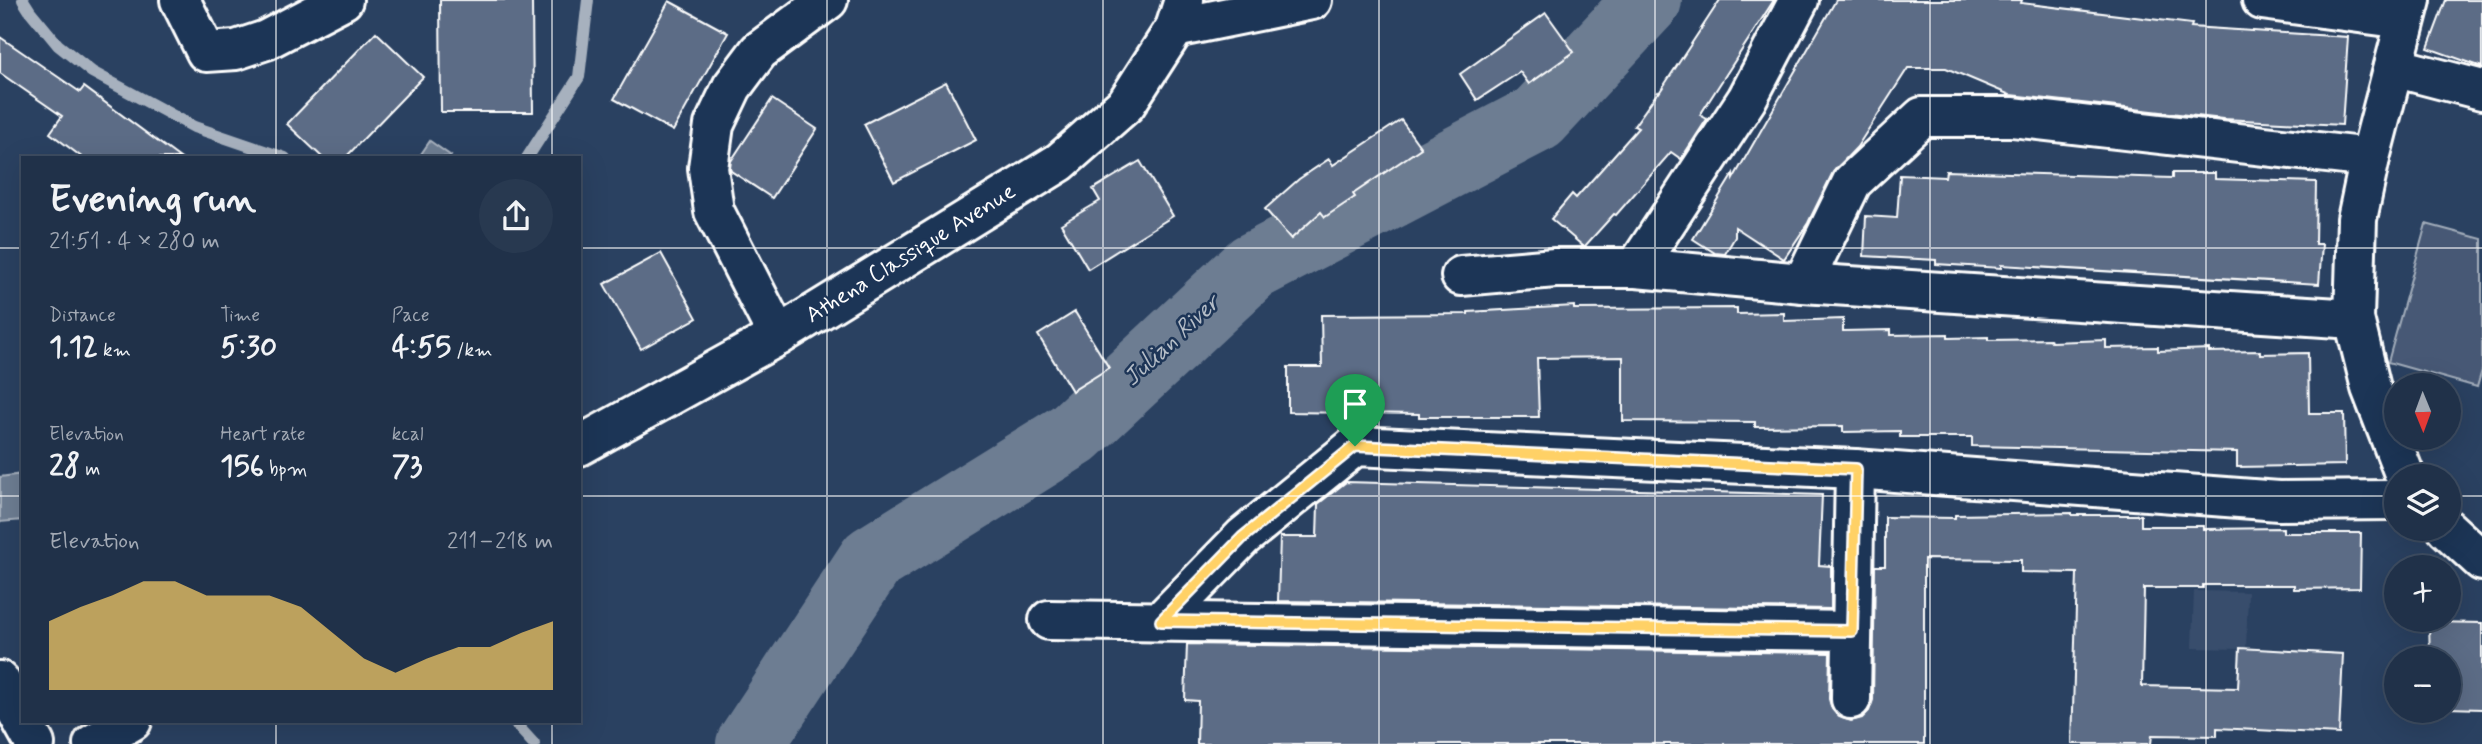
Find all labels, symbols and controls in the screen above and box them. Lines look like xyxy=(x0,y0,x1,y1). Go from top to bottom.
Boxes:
text: Evening run xyxy=(49,176,256,225)
street label: Athena Classique Avenue xyxy=(800,177,1022,331)
button: share xyxy=(479,179,553,253)
text: 21:51 · 4 × 280 m xyxy=(49,227,220,257)
water label: Julian River xyxy=(1117,287,1229,394)
text: Distance xyxy=(49,303,116,328)
text: Time xyxy=(220,303,260,328)
text: Pace xyxy=(392,303,429,328)
text: 1.12 xyxy=(49,328,98,367)
text: 5:30 xyxy=(220,328,277,367)
text: 4:55 xyxy=(392,328,451,367)
text: km xyxy=(98,338,131,363)
text: /km xyxy=(451,338,492,363)
north arrow xyxy=(2384,373,2460,450)
map controls xyxy=(2384,373,2461,723)
pin xyxy=(1325,374,1385,446)
icon: arrive xyxy=(1336,385,1374,423)
text: Elevation xyxy=(49,422,124,447)
text: Heart rate xyxy=(220,422,306,447)
text: kcal xyxy=(392,422,424,447)
text: 28 xyxy=(49,447,80,486)
text: 156 xyxy=(220,447,264,486)
text: 73 xyxy=(392,447,423,486)
text: m xyxy=(80,457,100,482)
text: bpm xyxy=(264,457,307,482)
button: layers xyxy=(2384,464,2461,541)
text: Elevation xyxy=(49,527,140,557)
text: 211–218 m xyxy=(447,527,553,557)
button: + xyxy=(2384,555,2461,632)
button: − xyxy=(2384,646,2461,723)

